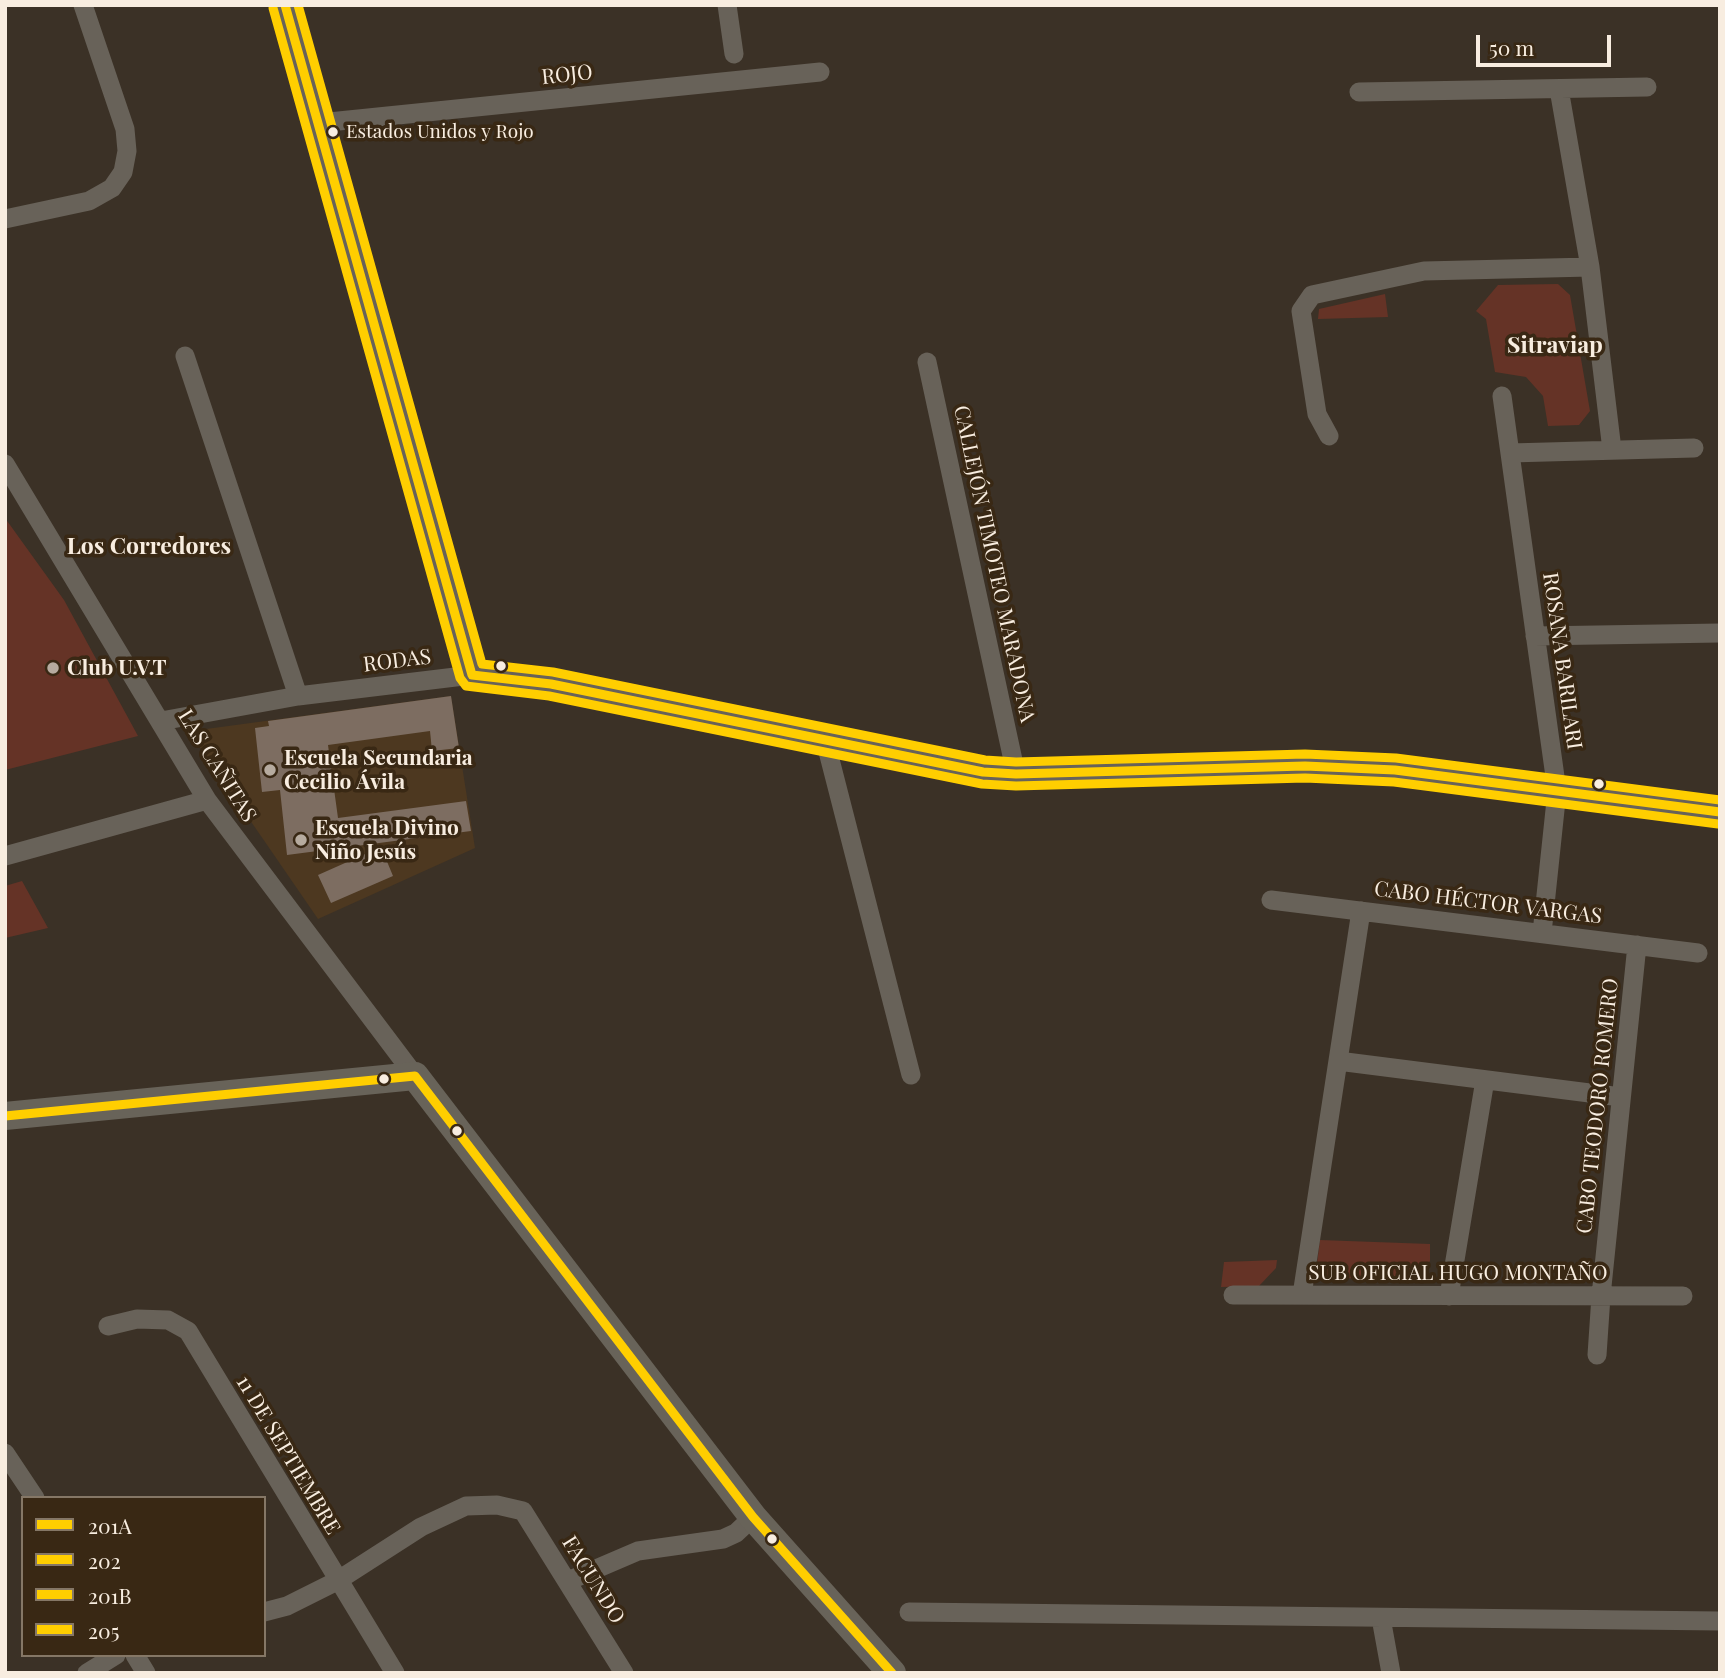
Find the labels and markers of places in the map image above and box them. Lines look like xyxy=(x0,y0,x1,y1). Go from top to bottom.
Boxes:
place label: Estados Unidos y Rojo xyxy=(346,121,534,143)
marker: Estados Unidos y Rojo xyxy=(326,125,340,139)
place label: Club U.V.T xyxy=(67,655,167,681)
unlabelled marker xyxy=(494,659,508,673)
marker: Club U.V.T xyxy=(45,660,61,676)
place label: Escuela Secundaria Cecilio Ávila xyxy=(284,745,473,795)
marker: Escuela Secundaria Cecilio Ávila xyxy=(262,762,278,778)
unlabelled marker xyxy=(1592,777,1606,791)
place label: Escuela Divino Niño Jesús xyxy=(315,815,459,865)
marker: Escuela Divino Niño Jesús xyxy=(293,832,309,848)
unlabelled marker xyxy=(377,1072,391,1086)
unlabelled marker xyxy=(450,1124,464,1138)
unlabelled marker xyxy=(765,1532,779,1546)

